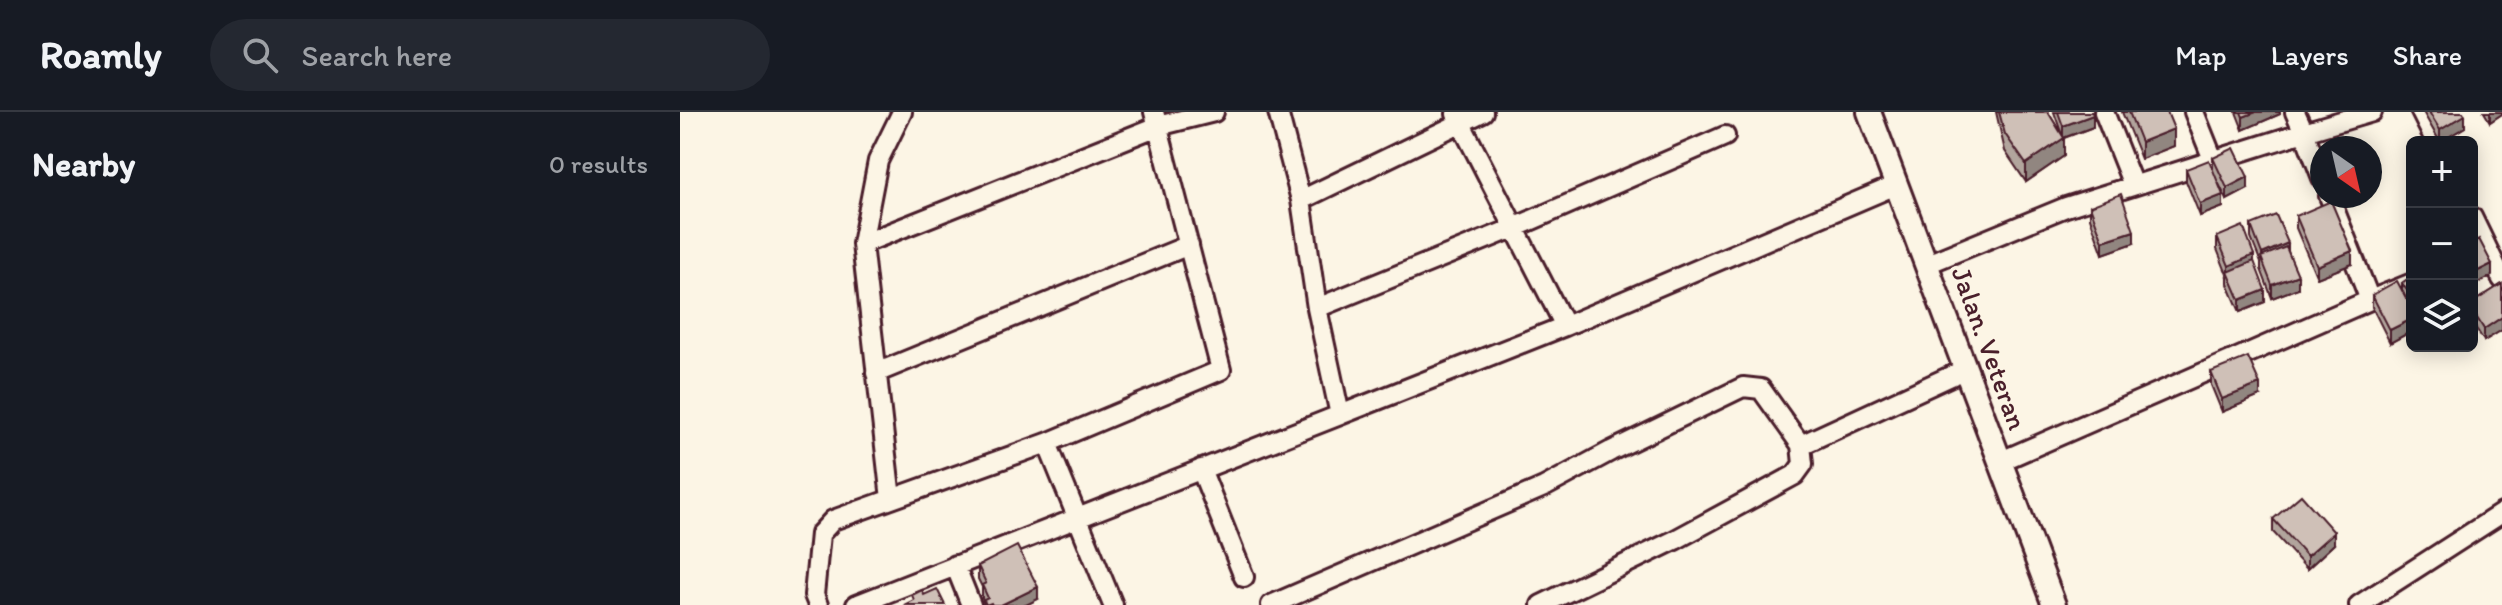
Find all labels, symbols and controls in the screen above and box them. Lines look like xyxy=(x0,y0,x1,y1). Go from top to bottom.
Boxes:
search box xyxy=(210,19,770,91)
text: Roamly xyxy=(40,32,162,78)
icon: search xyxy=(238,33,282,77)
text: Search here xyxy=(302,37,452,74)
text: Map xyxy=(2175,38,2227,72)
text: Layers xyxy=(2271,38,2349,72)
text: Share xyxy=(2393,38,2462,72)
north arrow xyxy=(2310,136,2382,208)
map controls xyxy=(2406,136,2478,352)
button: + xyxy=(2406,136,2478,208)
text: Nearby xyxy=(32,144,135,185)
text: 0 results xyxy=(549,148,648,180)
button: − xyxy=(2406,208,2478,280)
street label: Jalan. Veteran xyxy=(1945,262,2035,434)
button: layers xyxy=(2406,280,2478,352)

